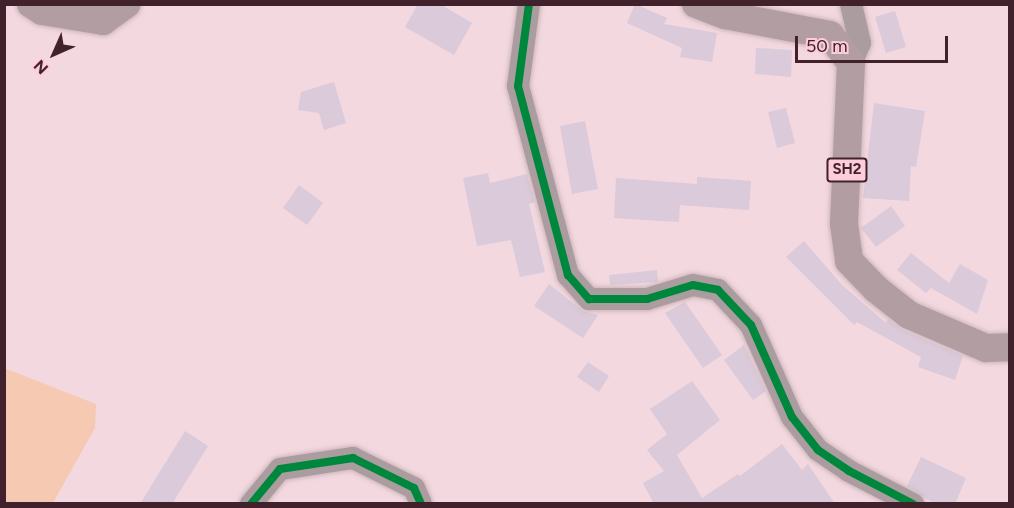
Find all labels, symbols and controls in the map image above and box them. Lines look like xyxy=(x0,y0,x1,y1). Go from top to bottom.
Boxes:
north arrow xyxy=(24,24,84,84)
scale bar xyxy=(798,24,951,62)
text: 50 m xyxy=(806,35,848,57)
text: N xyxy=(30,56,52,78)
road number: SH2 xyxy=(826,158,868,182)

